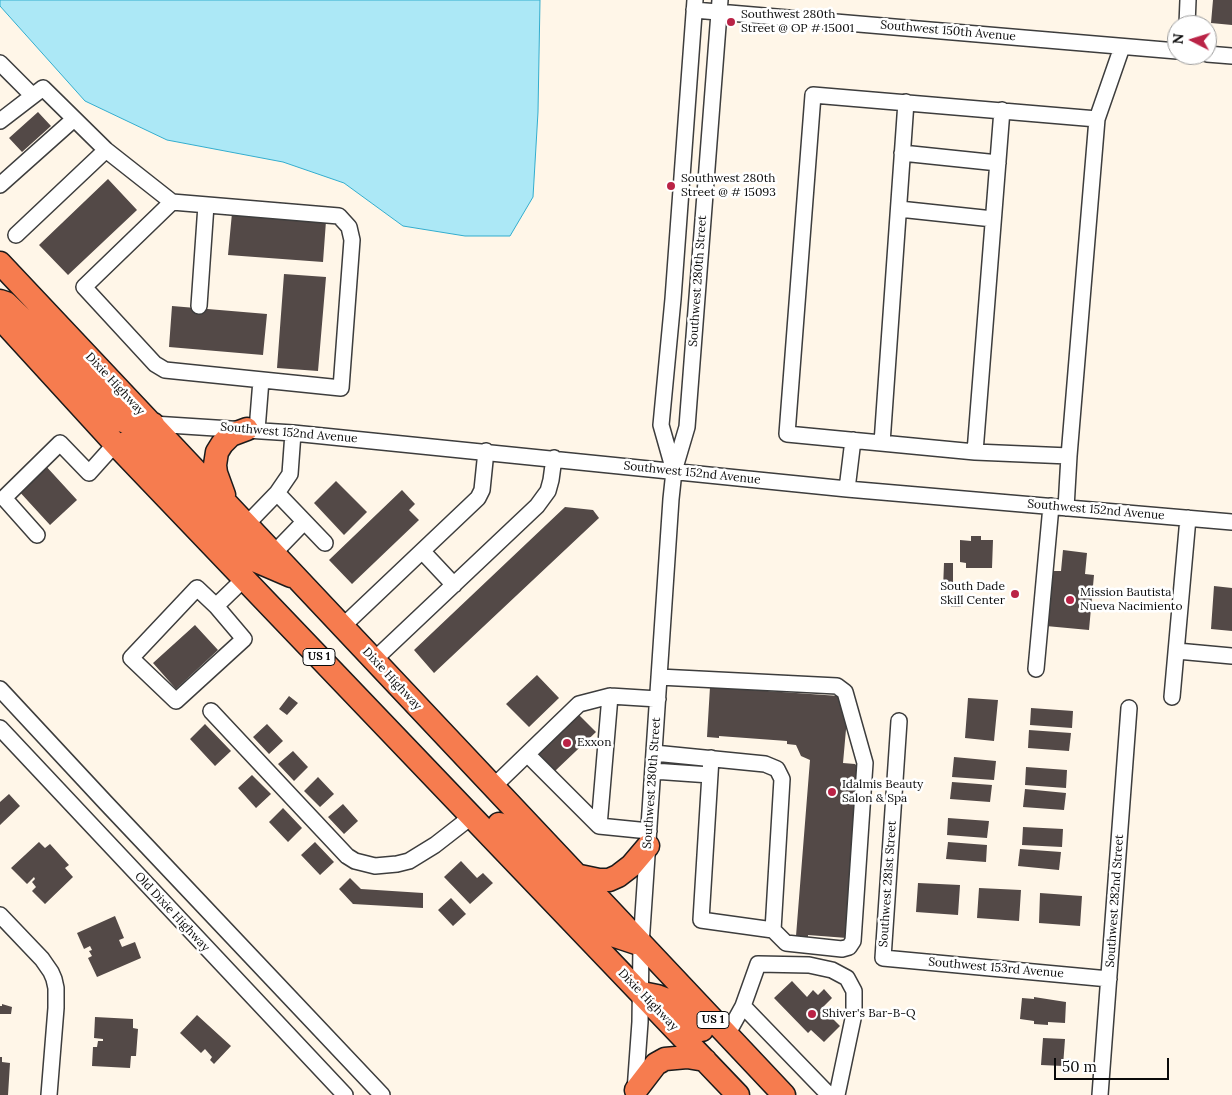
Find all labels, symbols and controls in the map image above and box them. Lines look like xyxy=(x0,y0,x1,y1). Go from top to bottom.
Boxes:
place label: Southwest 280th Street @ OP # 15001 xyxy=(741,8,854,36)
north arrow xyxy=(1167,15,1217,65)
marker: Southwest 280th Street @ OP # 15001 xyxy=(725,16,737,28)
street label: Southwest 150th Avenue xyxy=(880,18,1016,44)
text: N xyxy=(1169,33,1187,45)
place label: Southwest 280th Street @ # 15093 xyxy=(681,172,776,200)
marker: Southwest 280th Street @ # 15093 xyxy=(665,180,677,192)
street label: Southwest 280th Street xyxy=(686,215,710,347)
street label: Dixie Highway xyxy=(82,350,148,418)
street label: Southwest 152nd Avenue xyxy=(220,420,358,446)
street label: Southwest 152nd Avenue xyxy=(623,459,761,487)
street label: Southwest 152nd Avenue xyxy=(1027,497,1165,523)
place label: South Dade Skill Center xyxy=(940,580,1005,608)
place label: Mission Bautista Nueva Nacimiento xyxy=(1080,586,1183,614)
marker: South Dade Skill Center xyxy=(1009,588,1021,600)
marker: Mission Bautista Nueva Nacimiento xyxy=(1064,594,1076,606)
street label: Dixie Highway xyxy=(359,645,425,713)
road number: US 1 xyxy=(303,649,335,666)
street label: Southwest 280th Street xyxy=(640,717,664,849)
place label: Exxon xyxy=(577,736,611,750)
marker: Exxon xyxy=(561,737,573,749)
place label: Idalmis Beauty Salon & Spa xyxy=(842,778,923,806)
marker: Idalmis Beauty Salon & Spa xyxy=(826,786,838,798)
street label: Southwest 281st Street xyxy=(876,820,900,948)
street label: Southwest 282nd Street xyxy=(1103,834,1127,968)
street label: Old Dixie Highway xyxy=(131,869,213,955)
street label: Southwest 153rd Avenue xyxy=(928,955,1064,981)
street label: Dixie Highway xyxy=(615,966,681,1034)
place label: Shiver's Bar-B-Q xyxy=(822,1007,916,1021)
marker: Shiver's Bar-B-Q xyxy=(806,1008,818,1020)
road number: US 1 xyxy=(697,1012,729,1028)
scale bar xyxy=(1057,1048,1172,1080)
text: 50 m xyxy=(1062,1057,1097,1076)

